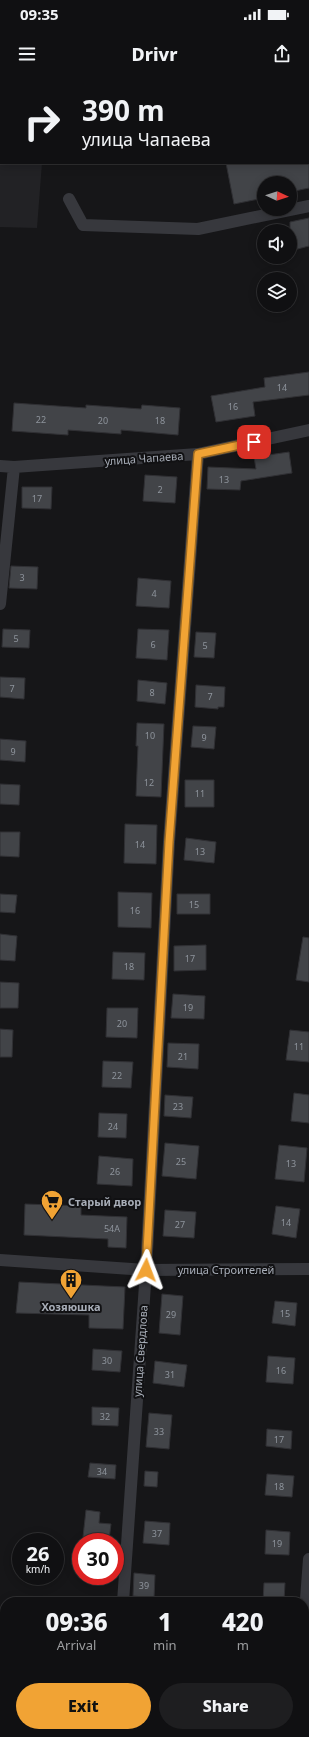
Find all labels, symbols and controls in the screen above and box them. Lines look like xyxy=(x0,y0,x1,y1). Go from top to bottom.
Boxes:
text: 09:35 xyxy=(20,4,59,24)
text: Drivr xyxy=(132,42,177,66)
icon: menu xyxy=(16,43,38,65)
icon: share xyxy=(271,43,293,65)
text: 390 m xyxy=(82,91,165,129)
icon: right xyxy=(16,96,68,148)
text: улица Чапаева xyxy=(82,127,211,151)
north arrow xyxy=(257,176,297,216)
map controls xyxy=(257,176,297,312)
button: sound xyxy=(257,224,297,264)
button: layers xyxy=(257,272,297,312)
house number: 14 xyxy=(277,381,287,394)
house number: 16 xyxy=(228,400,238,413)
house number: 22 xyxy=(36,413,46,426)
house number: 20 xyxy=(98,414,108,427)
house number: 18 xyxy=(155,414,165,427)
pin xyxy=(237,425,271,459)
icon: arrive xyxy=(243,431,265,453)
street label: улица Чапаева xyxy=(104,448,184,468)
house number: 13 xyxy=(219,473,229,486)
house number: 2 xyxy=(157,483,163,496)
house number: 17 xyxy=(32,492,42,505)
house number: 3 xyxy=(19,571,25,584)
house number: 4 xyxy=(151,587,157,600)
house number: 5 xyxy=(13,632,19,645)
house number: 6 xyxy=(150,638,156,651)
house number: 5 xyxy=(202,639,208,652)
house number: 7 xyxy=(9,682,15,695)
house number: 8 xyxy=(149,686,155,699)
house number: 7 xyxy=(207,690,213,703)
house number: 10 xyxy=(145,729,155,742)
house number: 9 xyxy=(201,731,207,744)
house number: 9 xyxy=(10,745,16,758)
house number: 12 xyxy=(144,776,154,789)
house number: 11 xyxy=(195,787,205,800)
house number: 14 xyxy=(135,838,145,851)
house number: 13 xyxy=(195,845,205,858)
house number: 15 xyxy=(189,898,199,911)
house number: 16 xyxy=(130,904,140,917)
house number: 17 xyxy=(185,952,195,965)
house number: 18 xyxy=(124,960,134,973)
house number: 19 xyxy=(183,1001,193,1014)
house number: 20 xyxy=(117,1017,127,1030)
house number: 11 xyxy=(294,1040,304,1053)
house number: 21 xyxy=(178,1050,188,1063)
house number: 22 xyxy=(112,1069,122,1082)
house number: 23 xyxy=(173,1100,183,1113)
house number: 24 xyxy=(108,1120,118,1133)
house number: 25 xyxy=(176,1155,186,1168)
house number: 13 xyxy=(286,1157,296,1170)
house number: 26 xyxy=(110,1165,120,1178)
supermarket icon: Старый двор xyxy=(39,1188,65,1221)
place label: Старый двор xyxy=(68,1194,141,1209)
house number: 14 xyxy=(281,1216,291,1229)
house number: 27 xyxy=(175,1218,185,1231)
house number: 54А xyxy=(104,1222,120,1235)
position arrow xyxy=(125,1249,167,1291)
street label: улица Строителей xyxy=(178,1262,274,1277)
building icon: Хозяюшка xyxy=(58,1267,84,1300)
place label: Хозяюшка xyxy=(41,1299,101,1314)
street label: улица Свердлова xyxy=(129,1304,151,1398)
house number: 15 xyxy=(280,1307,290,1320)
house number: 29 xyxy=(166,1308,176,1321)
house number: 30 xyxy=(102,1354,112,1367)
house number: 16 xyxy=(276,1364,286,1377)
house number: 31 xyxy=(165,1368,175,1381)
house number: 32 xyxy=(100,1410,110,1423)
house number: 33 xyxy=(154,1425,164,1438)
house number: 17 xyxy=(274,1433,284,1446)
house number: 34 xyxy=(97,1465,107,1478)
house number: 18 xyxy=(274,1480,284,1493)
house number: 37 xyxy=(152,1527,162,1540)
speed limit sign: 30 xyxy=(72,1533,124,1585)
house number: 19 xyxy=(272,1537,282,1550)
text: 26 xyxy=(27,1540,49,1567)
text: km/h xyxy=(26,1562,50,1576)
house number: 39 xyxy=(139,1579,149,1592)
text: 09:36 xyxy=(45,1605,108,1638)
text: 1 xyxy=(158,1605,172,1638)
text: 420 xyxy=(222,1605,264,1638)
text: Arrival xyxy=(57,1636,96,1654)
text: min xyxy=(153,1636,177,1654)
text: m xyxy=(237,1636,249,1654)
button: Exit xyxy=(16,1683,151,1729)
button: Share xyxy=(159,1683,293,1729)

